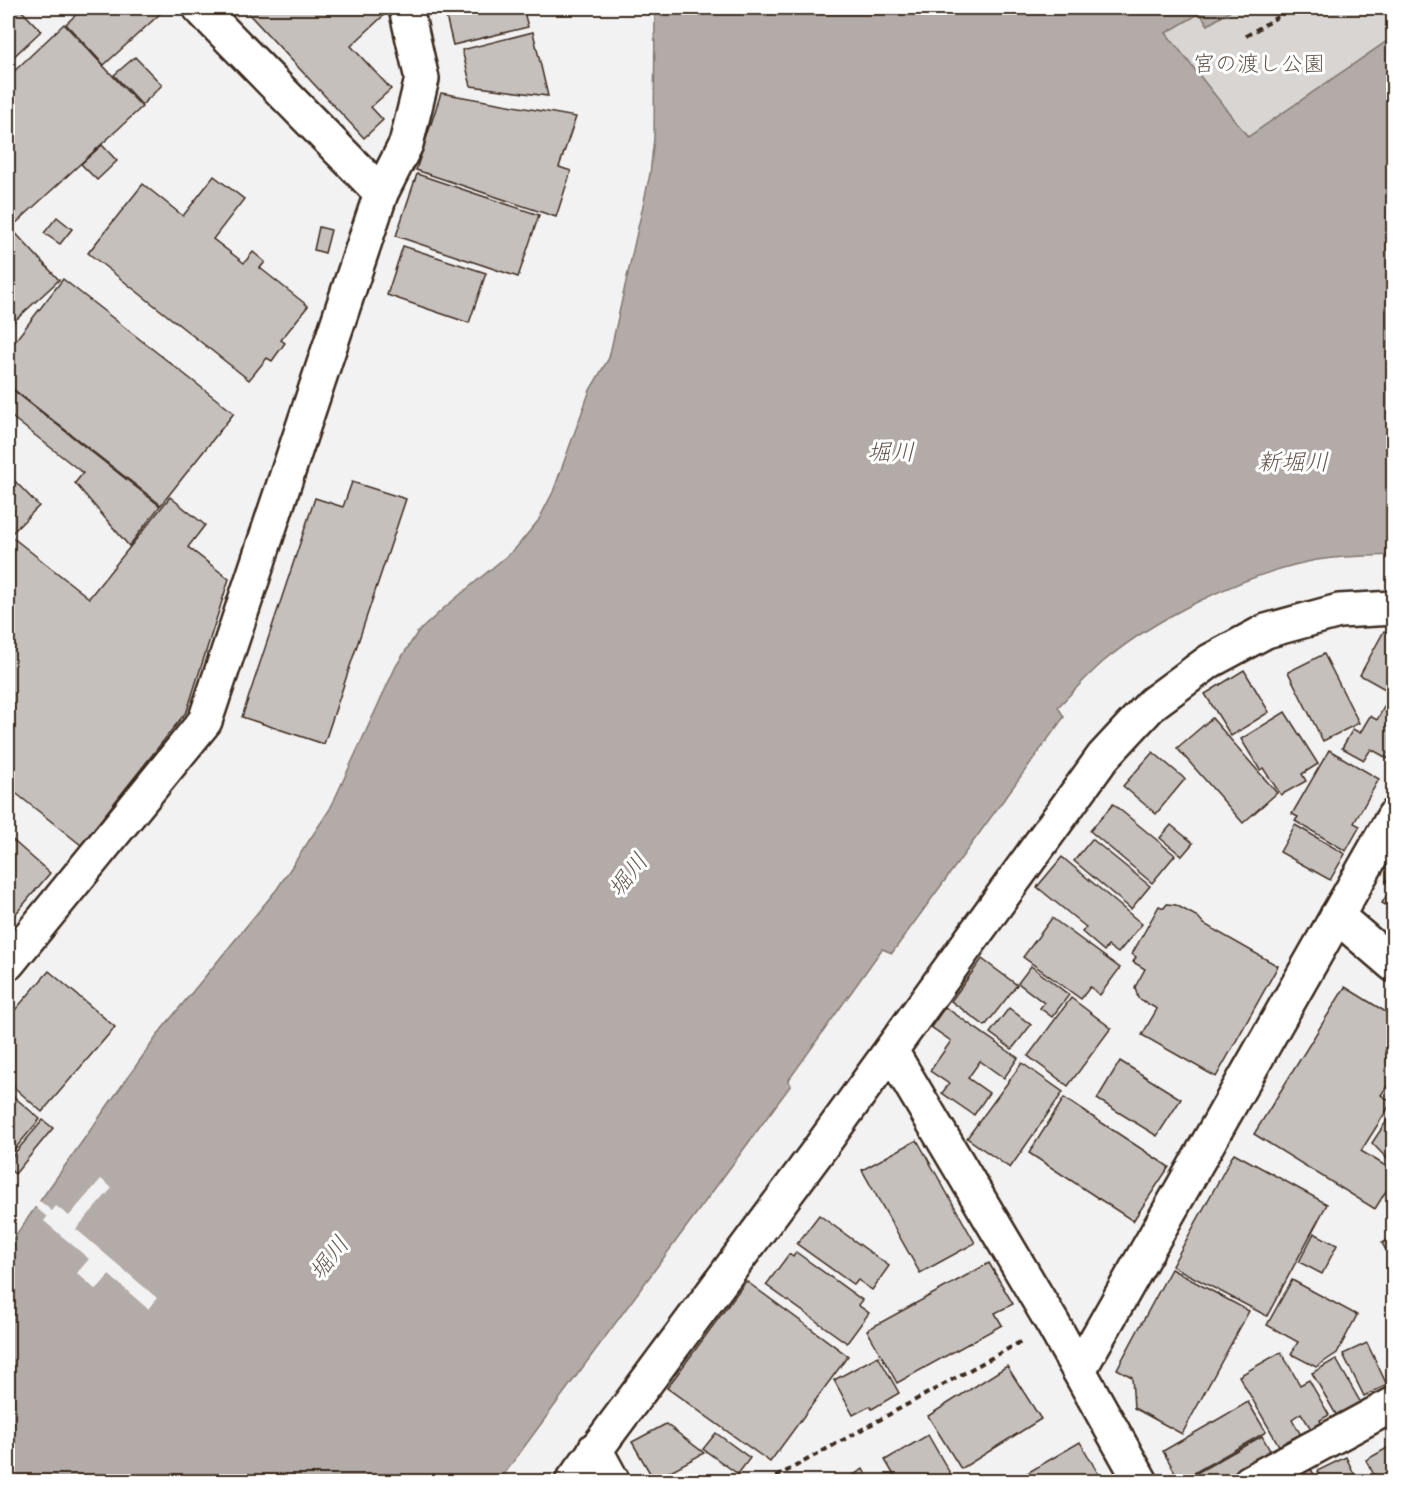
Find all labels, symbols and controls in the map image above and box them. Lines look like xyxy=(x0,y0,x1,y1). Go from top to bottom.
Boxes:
park label: 宮の渡し公園 xyxy=(1193,51,1325,77)
water label: 堀川 xyxy=(867,438,915,466)
water label: 新堀川 xyxy=(1257,448,1329,476)
water label: 堀川 xyxy=(602,847,654,903)
water label: 堀川 xyxy=(303,1230,355,1286)

